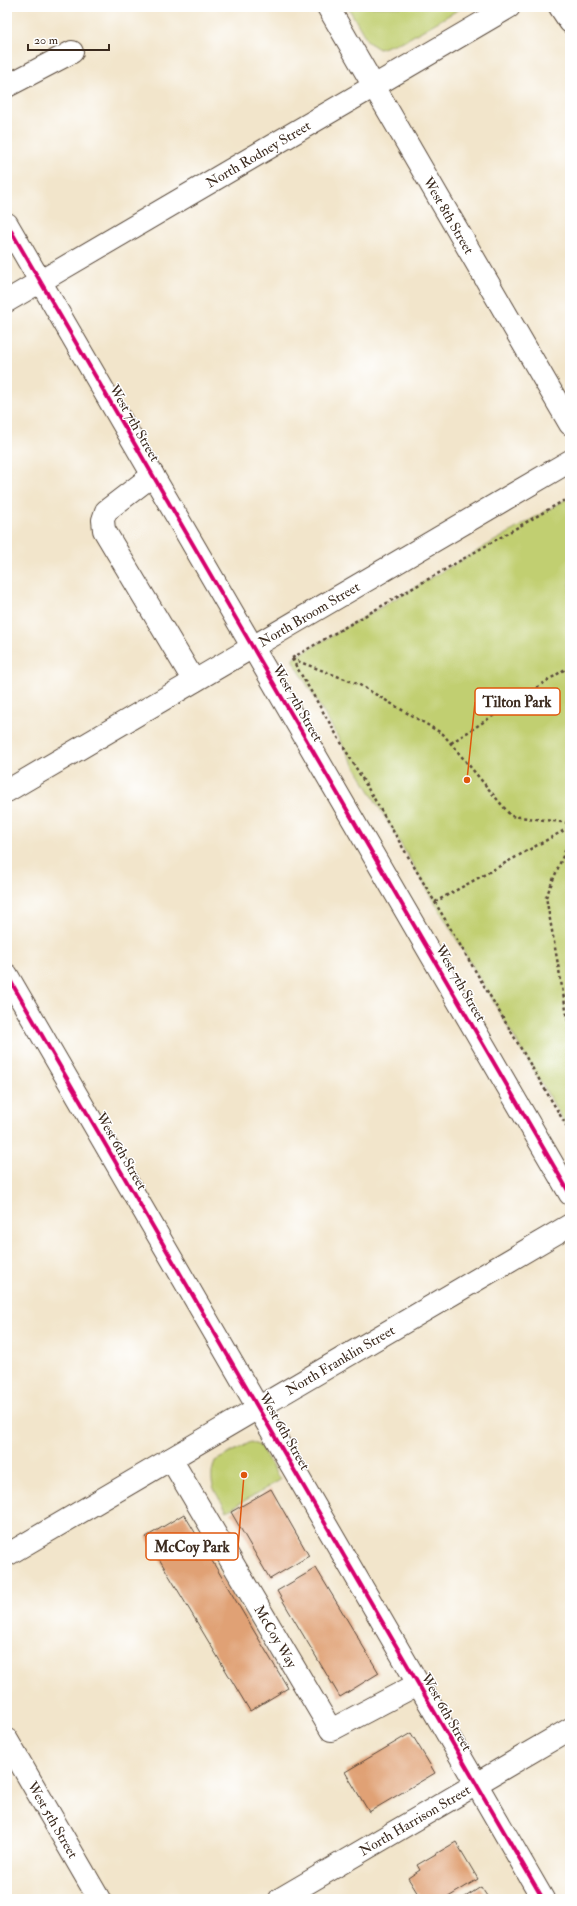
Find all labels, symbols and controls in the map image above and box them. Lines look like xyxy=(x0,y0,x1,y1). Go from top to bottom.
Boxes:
scale bar xyxy=(28,26,109,52)
text: 20 m xyxy=(34,33,59,48)
street label: North Rodney Street xyxy=(203,117,314,192)
street label: West 8th Street xyxy=(419,173,478,258)
street label: West 7th Street xyxy=(105,381,164,465)
street label: North Broom Street xyxy=(256,578,363,651)
street label: West 7th Street xyxy=(268,661,327,745)
callout: Tilton Park xyxy=(475,688,560,715)
text: Tilton Park xyxy=(482,693,552,712)
street label: West 7th Street xyxy=(431,941,490,1025)
street label: West 6th Street xyxy=(92,1109,151,1193)
street label: North Franklin Street xyxy=(283,1321,398,1399)
street label: West 6th Street xyxy=(255,1389,314,1473)
callout: McCoy Park xyxy=(146,1533,238,1560)
text: McCoy Park xyxy=(153,1538,231,1558)
street label: McCoy Way xyxy=(250,1602,301,1672)
street label: West 6th Street xyxy=(417,1670,476,1754)
street label: West 5th Street xyxy=(23,1778,82,1862)
street label: North Harrison Street xyxy=(356,1781,474,1860)

